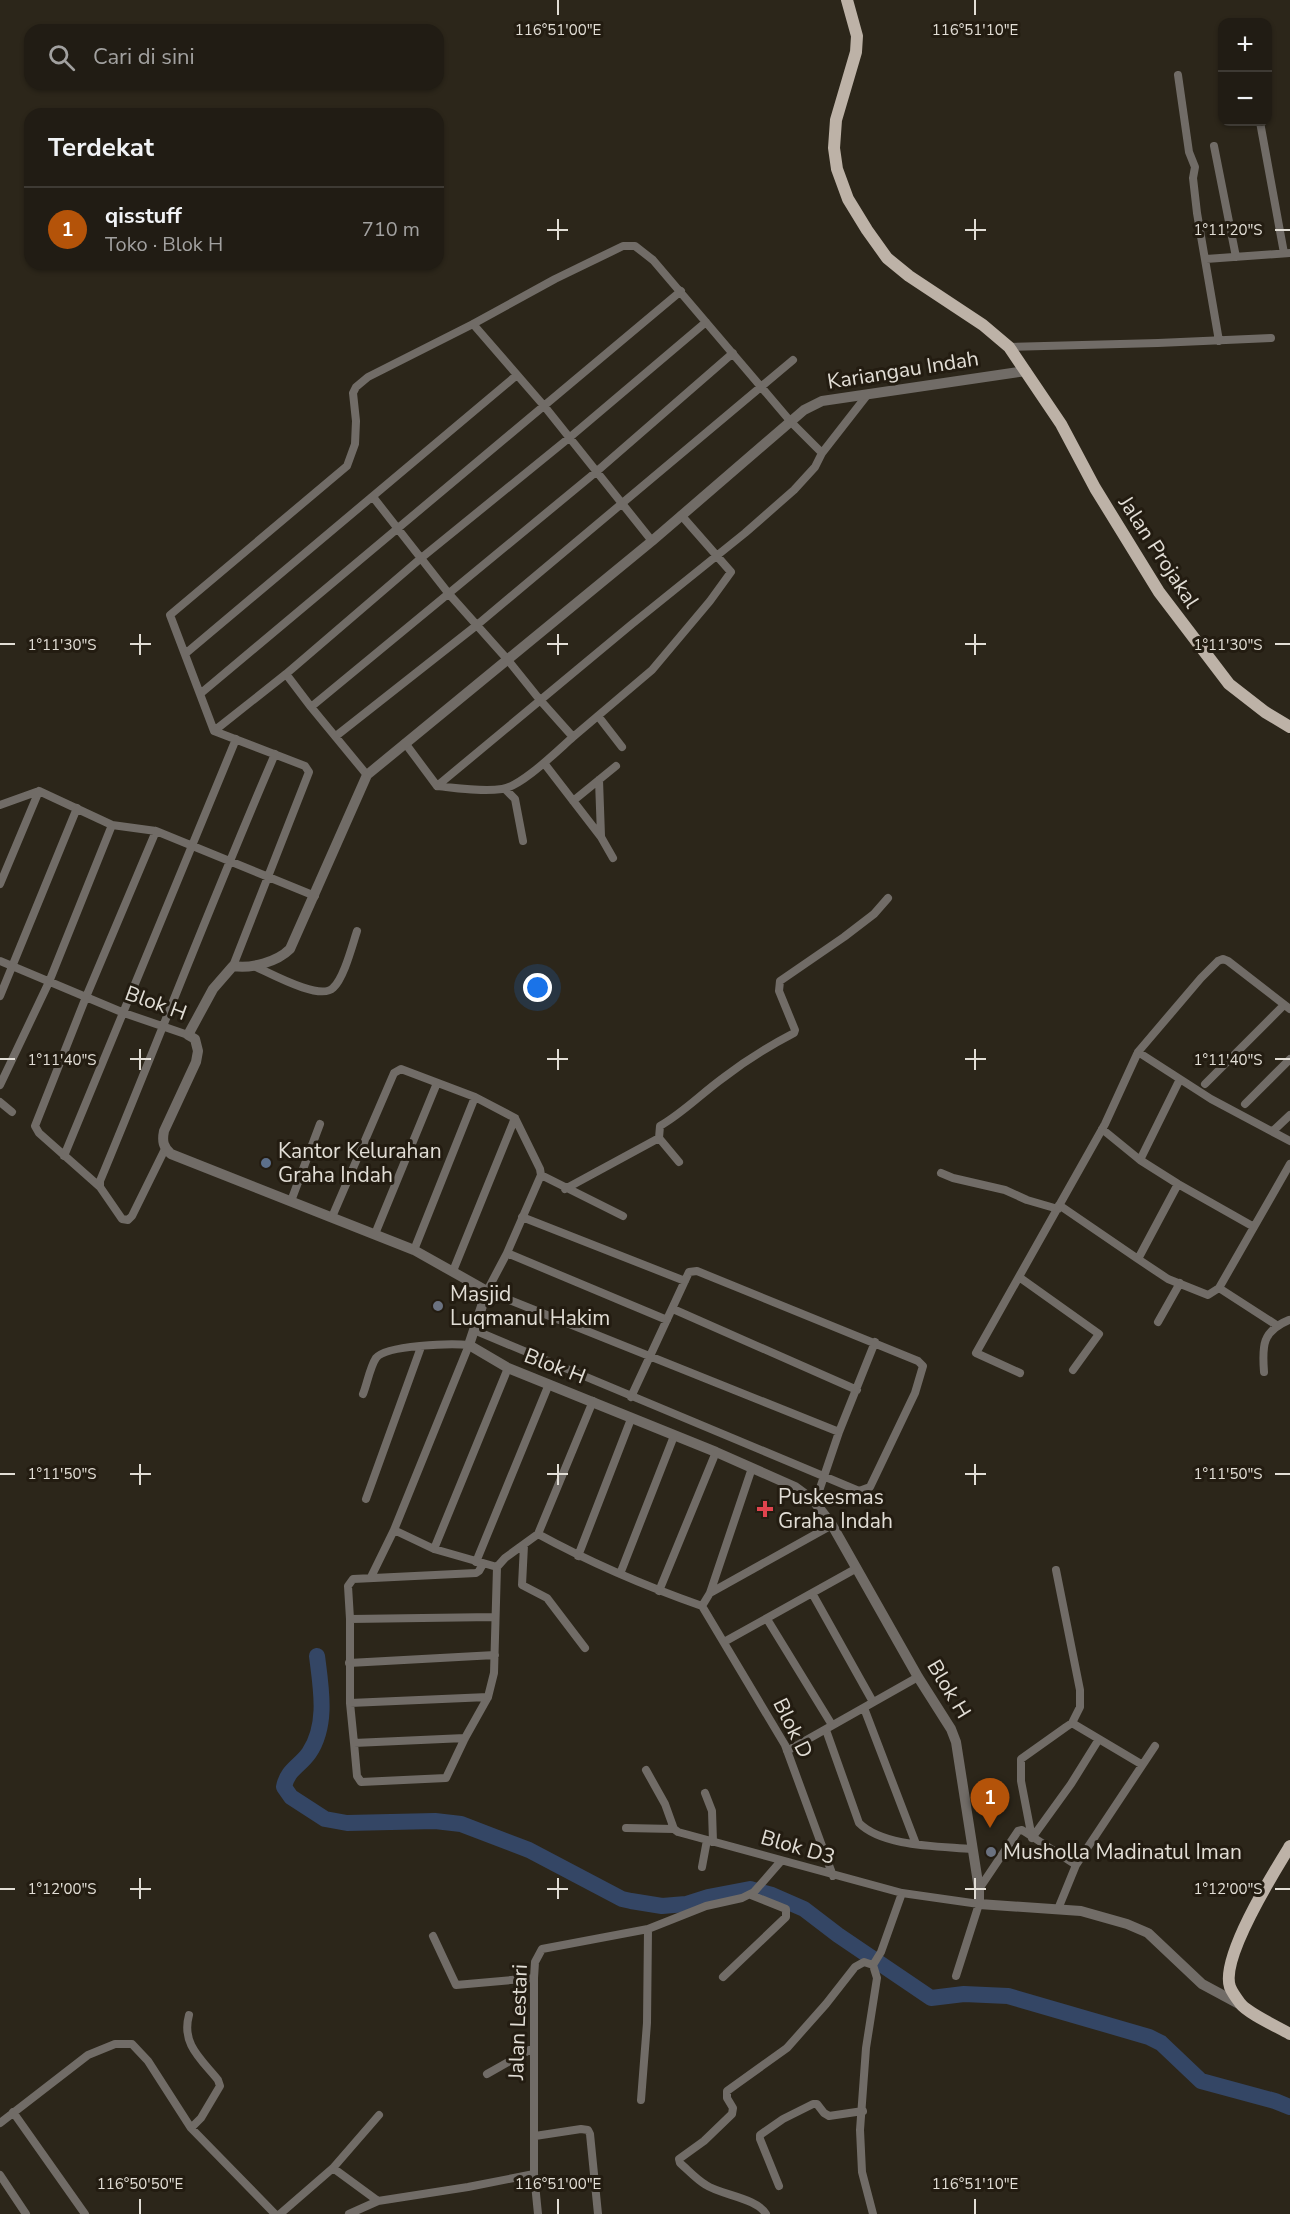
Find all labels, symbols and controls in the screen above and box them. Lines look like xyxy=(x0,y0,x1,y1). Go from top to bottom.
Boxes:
map controls xyxy=(1218,18,1272,126)
button: + xyxy=(1218,18,1272,72)
text: 116°51'00"E xyxy=(515,20,601,40)
text: 116°51'10"E xyxy=(932,20,1018,40)
search box xyxy=(24,24,444,90)
icon: search xyxy=(45,41,78,74)
text: Cari di sini xyxy=(93,42,195,72)
button: − xyxy=(1218,72,1272,126)
text: Terdekat xyxy=(48,130,154,165)
text: qisstuff xyxy=(105,201,182,231)
text: 1 xyxy=(62,216,74,243)
text: 710 m xyxy=(362,216,420,243)
text: 1°11'20"S xyxy=(1194,220,1262,240)
text: Toko · Blok H xyxy=(105,231,223,258)
street label: Kariangau Indah xyxy=(825,344,981,396)
street label: Jalan Projakal xyxy=(1112,490,1206,614)
text: 1°11'30"S xyxy=(28,635,96,655)
text: 1°11'30"S xyxy=(1194,635,1262,655)
your location xyxy=(523,973,552,1002)
street label: Blok H xyxy=(121,979,191,1027)
text: 1°11'40"S xyxy=(28,1050,96,1070)
text: 1°11'40"S xyxy=(1194,1050,1262,1070)
place label: Kantor Kelurahan Graha Indah xyxy=(278,1137,442,1189)
marker: Kantor Kelurahan Graha Indah xyxy=(259,1156,273,1170)
place label: Masjid Luqmanul Hakim xyxy=(450,1280,610,1332)
marker: Masjid Luqmanul Hakim xyxy=(431,1299,445,1313)
street label: Blok H xyxy=(520,1341,590,1391)
text: 1°11'50"S xyxy=(28,1464,96,1484)
text: 1°11'50"S xyxy=(1194,1464,1262,1484)
place label: Puskesmas Graha Indah xyxy=(778,1483,893,1535)
marker: Puskesmas Graha Indah xyxy=(756,1500,774,1518)
street label: Blok H xyxy=(921,1654,977,1724)
street label: Blok D xyxy=(767,1693,819,1763)
pin: 1 xyxy=(970,1778,1010,1828)
street label: Blok D3 xyxy=(758,1823,838,1871)
place label: Musholla Madinatul Iman xyxy=(1003,1838,1242,1866)
marker: Musholla Madinatul Iman xyxy=(984,1845,998,1859)
text: 1°12'00"S xyxy=(28,1879,96,1899)
text: 1°12'00"S xyxy=(1194,1879,1262,1899)
street label: Jalan Lestari xyxy=(502,1964,534,2081)
text: 116°50'50"E xyxy=(97,2174,183,2194)
text: 116°51'00"E xyxy=(515,2174,601,2194)
text: 116°51'10"E xyxy=(932,2174,1018,2194)

